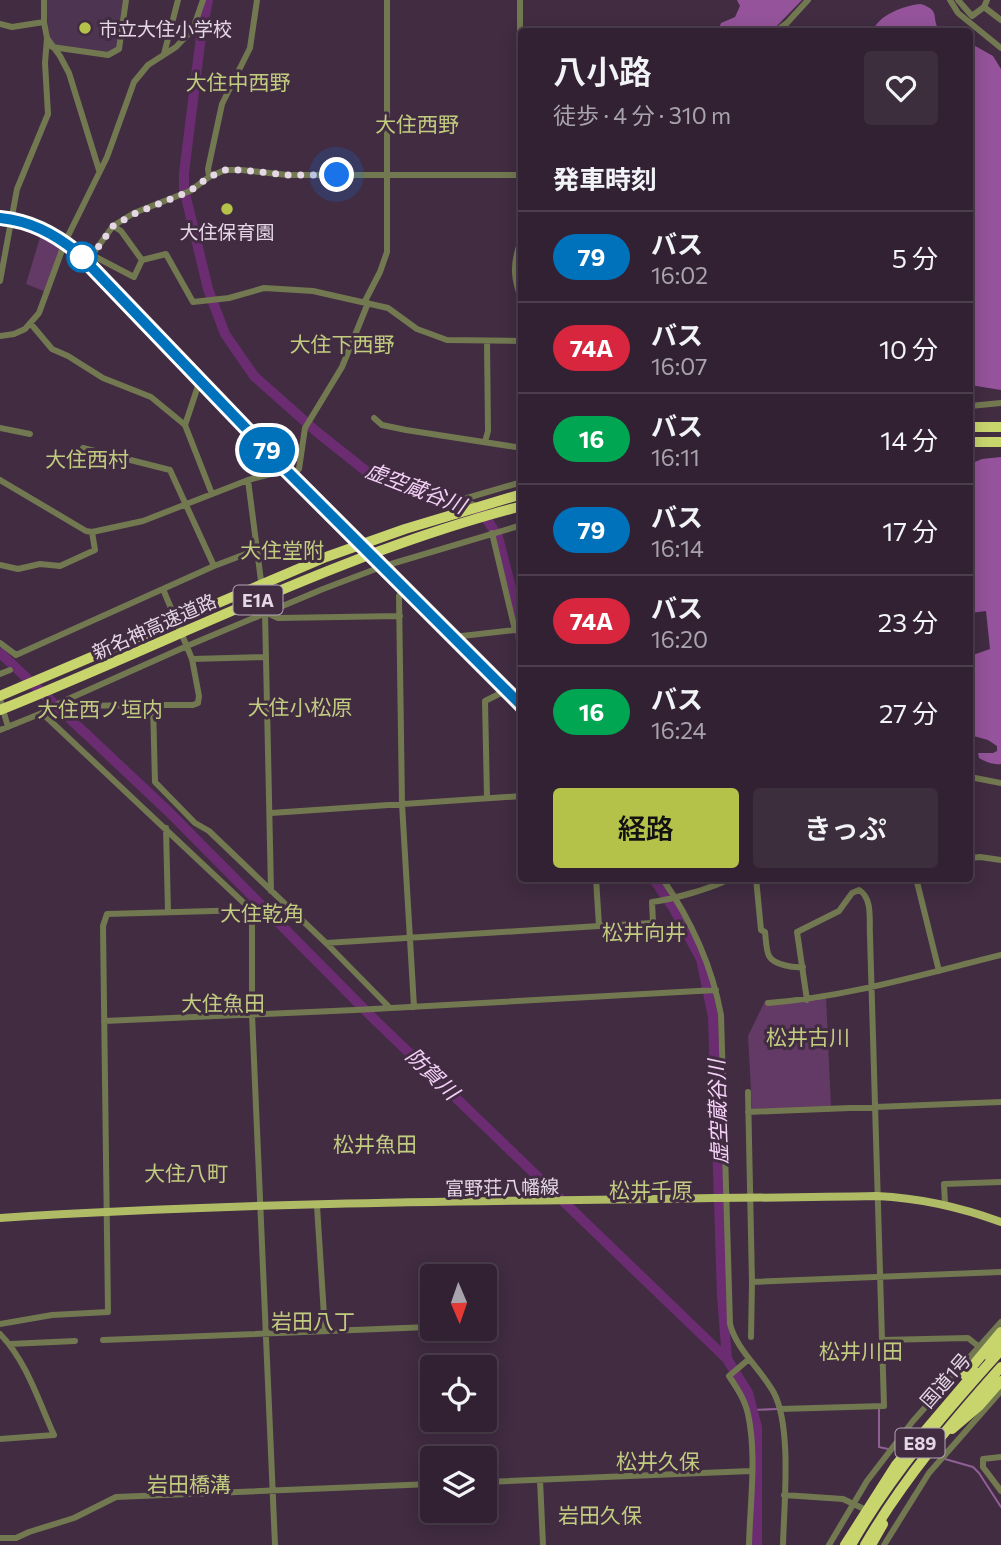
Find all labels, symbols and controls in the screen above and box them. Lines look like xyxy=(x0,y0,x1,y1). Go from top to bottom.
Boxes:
place label: 市立大住小学校 xyxy=(99,17,232,40)
marker: 市立大住小学校 xyxy=(77,20,93,36)
text: 八小路 xyxy=(553,50,652,91)
button: heart xyxy=(864,51,938,125)
district label: 大住中西野 xyxy=(186,69,291,94)
text: 徒歩 · 4 分 · 310 m xyxy=(553,101,731,129)
district label: 大住西野 xyxy=(375,111,459,136)
your location xyxy=(319,157,354,192)
text: 発車時刻 xyxy=(553,163,657,194)
marker: 大住保育園 xyxy=(219,201,235,217)
place label: 大住保育園 xyxy=(179,220,275,243)
text: バス xyxy=(651,228,703,259)
unlabelled marker xyxy=(67,242,97,272)
text: 79 xyxy=(578,242,605,271)
text: 5 分 xyxy=(892,242,938,273)
text: 16:02 xyxy=(651,261,708,289)
text: バス xyxy=(651,319,703,350)
district label: 大住下西野 xyxy=(290,331,395,356)
text: 74A xyxy=(570,333,613,362)
text: 10 分 xyxy=(879,333,938,364)
text: 16:07 xyxy=(651,352,707,380)
text: バス xyxy=(651,410,703,441)
text: 16 xyxy=(579,424,604,453)
text: 14 分 xyxy=(880,424,938,455)
line badge: 79 xyxy=(236,427,298,473)
text: 79 xyxy=(253,435,281,464)
text: 16:11 xyxy=(651,443,700,471)
district label: 大住西村 xyxy=(45,446,129,471)
water label: 虚空蔵谷川 xyxy=(363,457,471,518)
text: バス xyxy=(651,501,703,532)
text: 79 xyxy=(578,515,605,544)
text: 17 分 xyxy=(882,515,938,546)
text: 16:14 xyxy=(651,534,704,562)
district label: 大住堂附 xyxy=(240,537,324,562)
road number: E1A xyxy=(233,586,282,614)
street label: 新名神高速道路 xyxy=(89,588,219,664)
text: バス xyxy=(651,592,703,623)
text: 74A xyxy=(570,606,613,635)
text: 23 分 xyxy=(878,606,938,637)
text: 16:20 xyxy=(651,625,708,653)
text: バス xyxy=(651,683,703,714)
district label: 大住小松原 xyxy=(248,694,353,719)
district label: 大住西ノ垣内 xyxy=(37,696,163,721)
text: 16 xyxy=(579,697,604,726)
text: 27 分 xyxy=(879,697,938,728)
text: 16:24 xyxy=(651,716,706,744)
button: 経路 xyxy=(553,788,739,868)
button: きっぷ xyxy=(753,788,938,868)
district label: 大住乾角 xyxy=(220,900,304,925)
district label: 松井向井 xyxy=(602,919,686,944)
district label: 大住魚田 xyxy=(181,990,265,1015)
district label: 松井古川 xyxy=(766,1024,850,1049)
water label: 防賀川 xyxy=(402,1042,466,1105)
water label: 虚空蔵谷川 xyxy=(703,1057,731,1165)
district label: 松井魚田 xyxy=(333,1131,417,1156)
district label: 大住八町 xyxy=(144,1160,228,1185)
street label: 富野荘八幡線 xyxy=(445,1175,559,1199)
district label: 松井千原 xyxy=(609,1177,693,1202)
north arrow xyxy=(420,1264,497,1340)
map controls xyxy=(420,1264,497,1523)
district label: 岩田八丁 xyxy=(271,1308,355,1333)
district label: 松井川田 xyxy=(819,1338,903,1363)
street label: 国道1号 xyxy=(915,1348,975,1412)
button: locate xyxy=(420,1355,497,1432)
road number: E89 xyxy=(895,1428,944,1458)
button: layers xyxy=(420,1446,497,1523)
district label: 松井久保 xyxy=(616,1448,700,1473)
district label: 岩田橋溝 xyxy=(147,1471,231,1496)
district label: 岩田久保 xyxy=(558,1502,642,1527)

